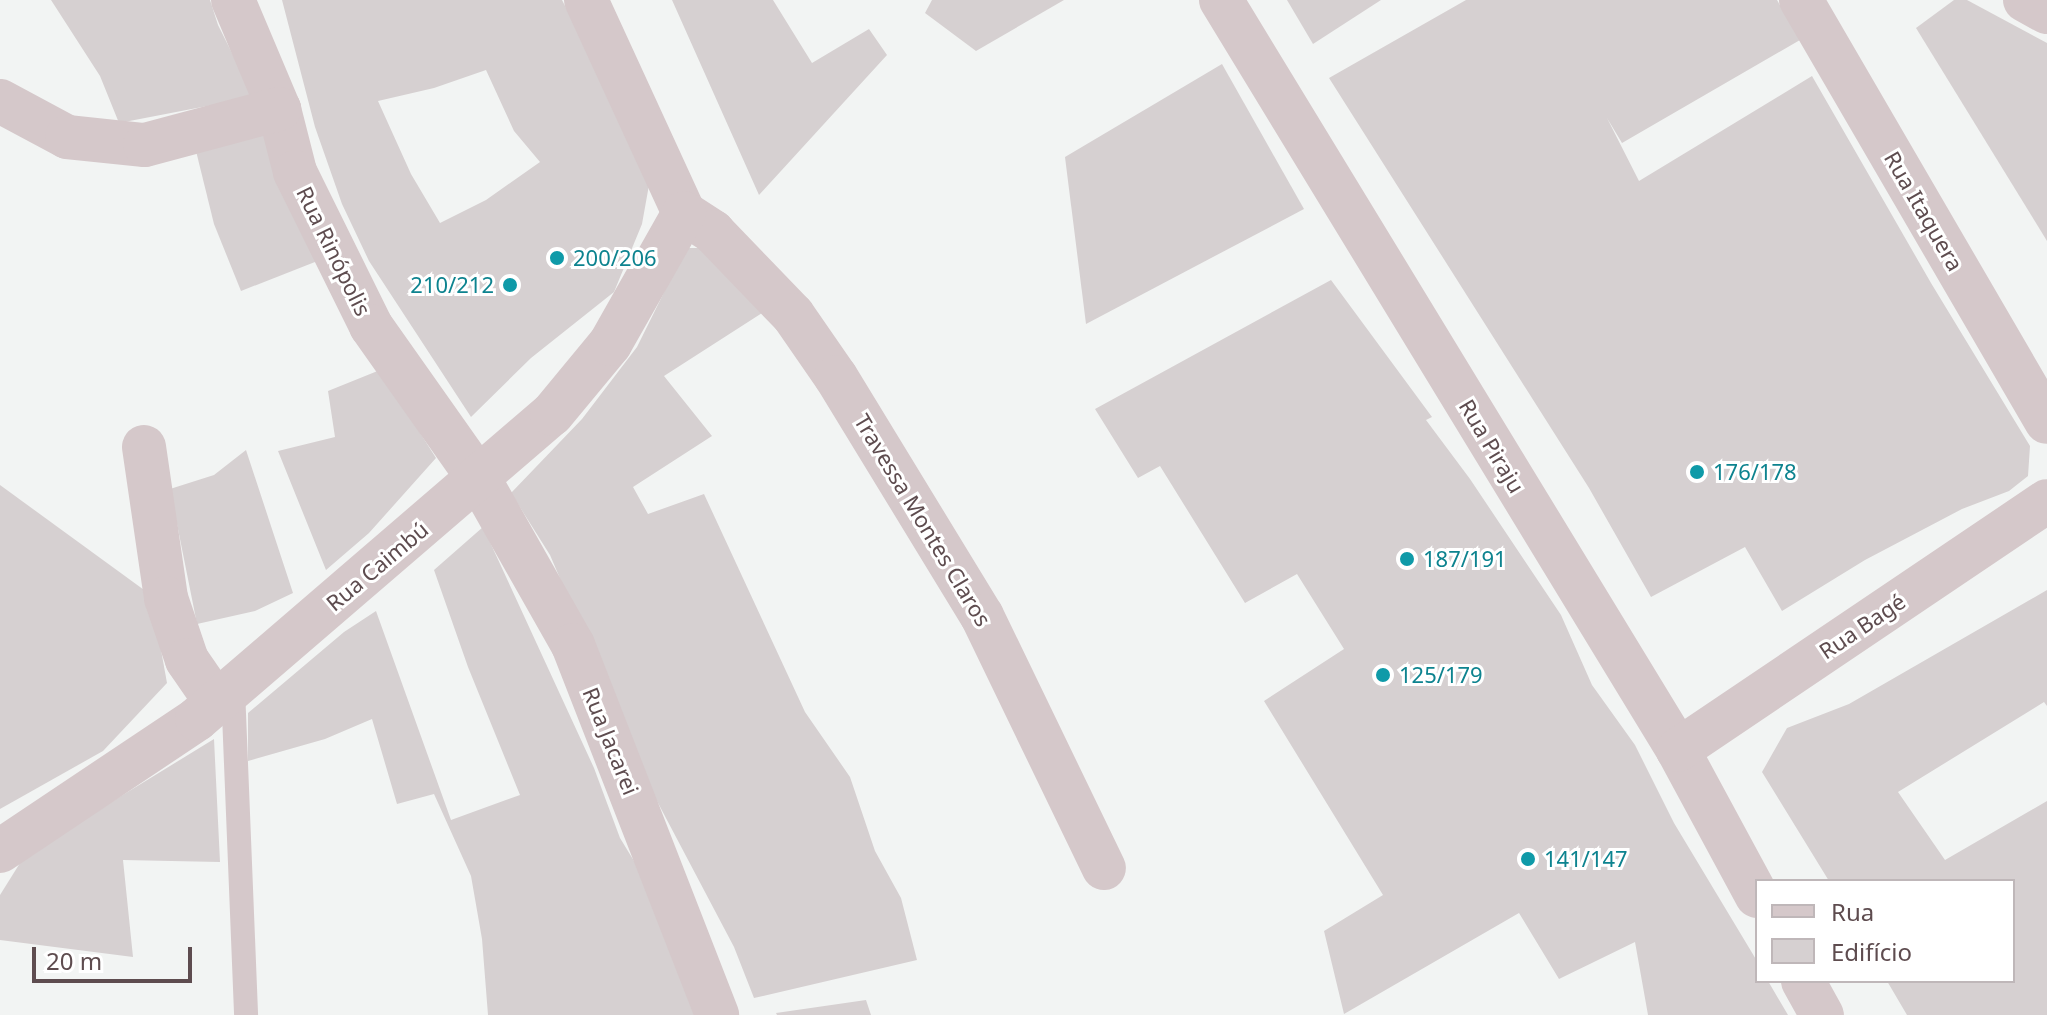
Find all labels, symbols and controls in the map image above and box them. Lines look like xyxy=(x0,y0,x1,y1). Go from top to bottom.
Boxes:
street label: Rua Itaquera xyxy=(1879,147,1969,275)
street label: Rua Rinópolis xyxy=(291,182,377,320)
place label: 200/206 xyxy=(573,245,657,271)
marker: 200/206 xyxy=(548,249,566,267)
place label: 210/212 xyxy=(410,272,494,298)
marker: 210/212 xyxy=(501,276,519,294)
street label: Rua Piraju xyxy=(1454,394,1530,498)
street label: Travessa Montes Claros xyxy=(849,409,997,631)
place label: 176/178 xyxy=(1713,459,1797,485)
marker: 176/178 xyxy=(1688,463,1706,481)
street label: Rua Caimbú xyxy=(321,516,433,616)
place label: 187/191 xyxy=(1423,546,1507,572)
marker: 187/191 xyxy=(1398,550,1416,568)
street label: Rua Bagé xyxy=(1814,588,1910,664)
place label: 125/179 xyxy=(1399,662,1483,688)
marker: 125/179 xyxy=(1374,666,1392,684)
street label: Rua Jacarei xyxy=(578,684,644,798)
place label: 141/147 xyxy=(1544,846,1628,872)
marker: 141/147 xyxy=(1519,850,1537,868)
legend xyxy=(1755,879,2015,983)
text: Rua xyxy=(1831,895,1874,928)
scale bar xyxy=(36,931,196,981)
text: Edifício xyxy=(1831,935,1912,968)
text: 20 m xyxy=(46,944,102,977)

